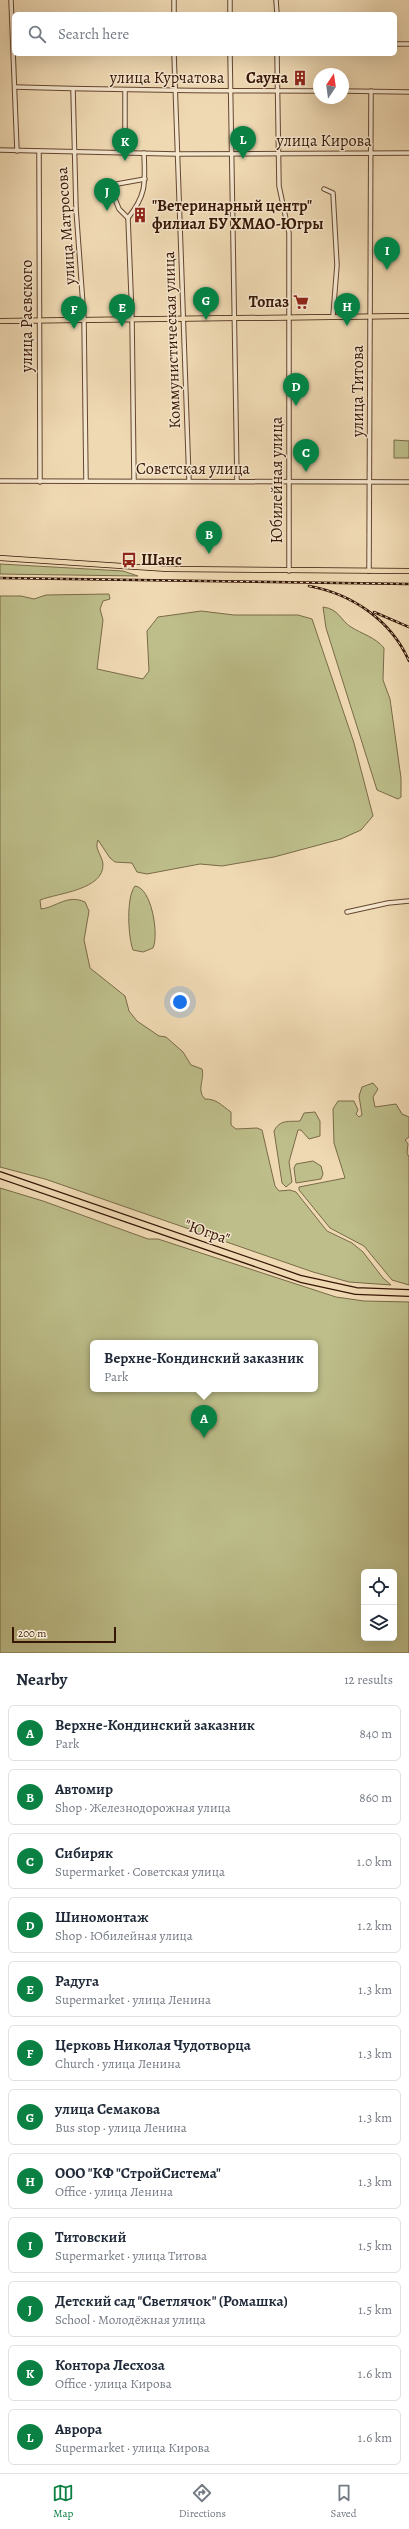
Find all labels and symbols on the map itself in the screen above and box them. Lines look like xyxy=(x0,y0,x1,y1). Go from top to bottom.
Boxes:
street label: улица Курчатова xyxy=(109,67,225,89)
place label: Сауна xyxy=(246,67,288,89)
north arrow xyxy=(313,68,349,104)
building icon: Сауна xyxy=(291,69,309,87)
pin: L xyxy=(230,126,256,159)
pin: K xyxy=(112,128,138,161)
street label: улица Кирова xyxy=(275,130,372,152)
street label: улица Матросова xyxy=(51,166,81,287)
pin: J xyxy=(94,178,120,211)
place label: "Ветеринарный центр" филиал БУ ХМАО-Югры xyxy=(152,195,323,235)
building icon: "Ветеринарный центр" филиал БУ ХМАО-Югры xyxy=(131,206,149,224)
pin: I xyxy=(374,237,400,270)
street label: Коммунистическая улица xyxy=(158,250,186,429)
street label: улица Раевского xyxy=(16,260,38,373)
pin: G xyxy=(193,287,219,320)
place label: Топаз xyxy=(249,291,289,313)
supermarket icon: Топаз xyxy=(292,293,310,311)
pin: H xyxy=(334,293,360,326)
pin: E xyxy=(109,294,135,327)
pin: F xyxy=(61,296,87,329)
street label: улица Титова xyxy=(347,344,369,438)
pin: D xyxy=(283,373,309,406)
street label: Юбилейная улица xyxy=(266,416,288,543)
pin: C xyxy=(293,439,319,472)
street label: Советская улица xyxy=(136,458,251,480)
pin: B xyxy=(196,521,222,554)
place label: Шанс xyxy=(141,549,182,571)
bus stop icon: Шанс xyxy=(120,551,138,569)
your location xyxy=(170,992,190,1012)
street label: "Югра" xyxy=(181,1214,233,1250)
pin: A xyxy=(191,1405,217,1438)
scale bar xyxy=(12,1625,116,1644)

